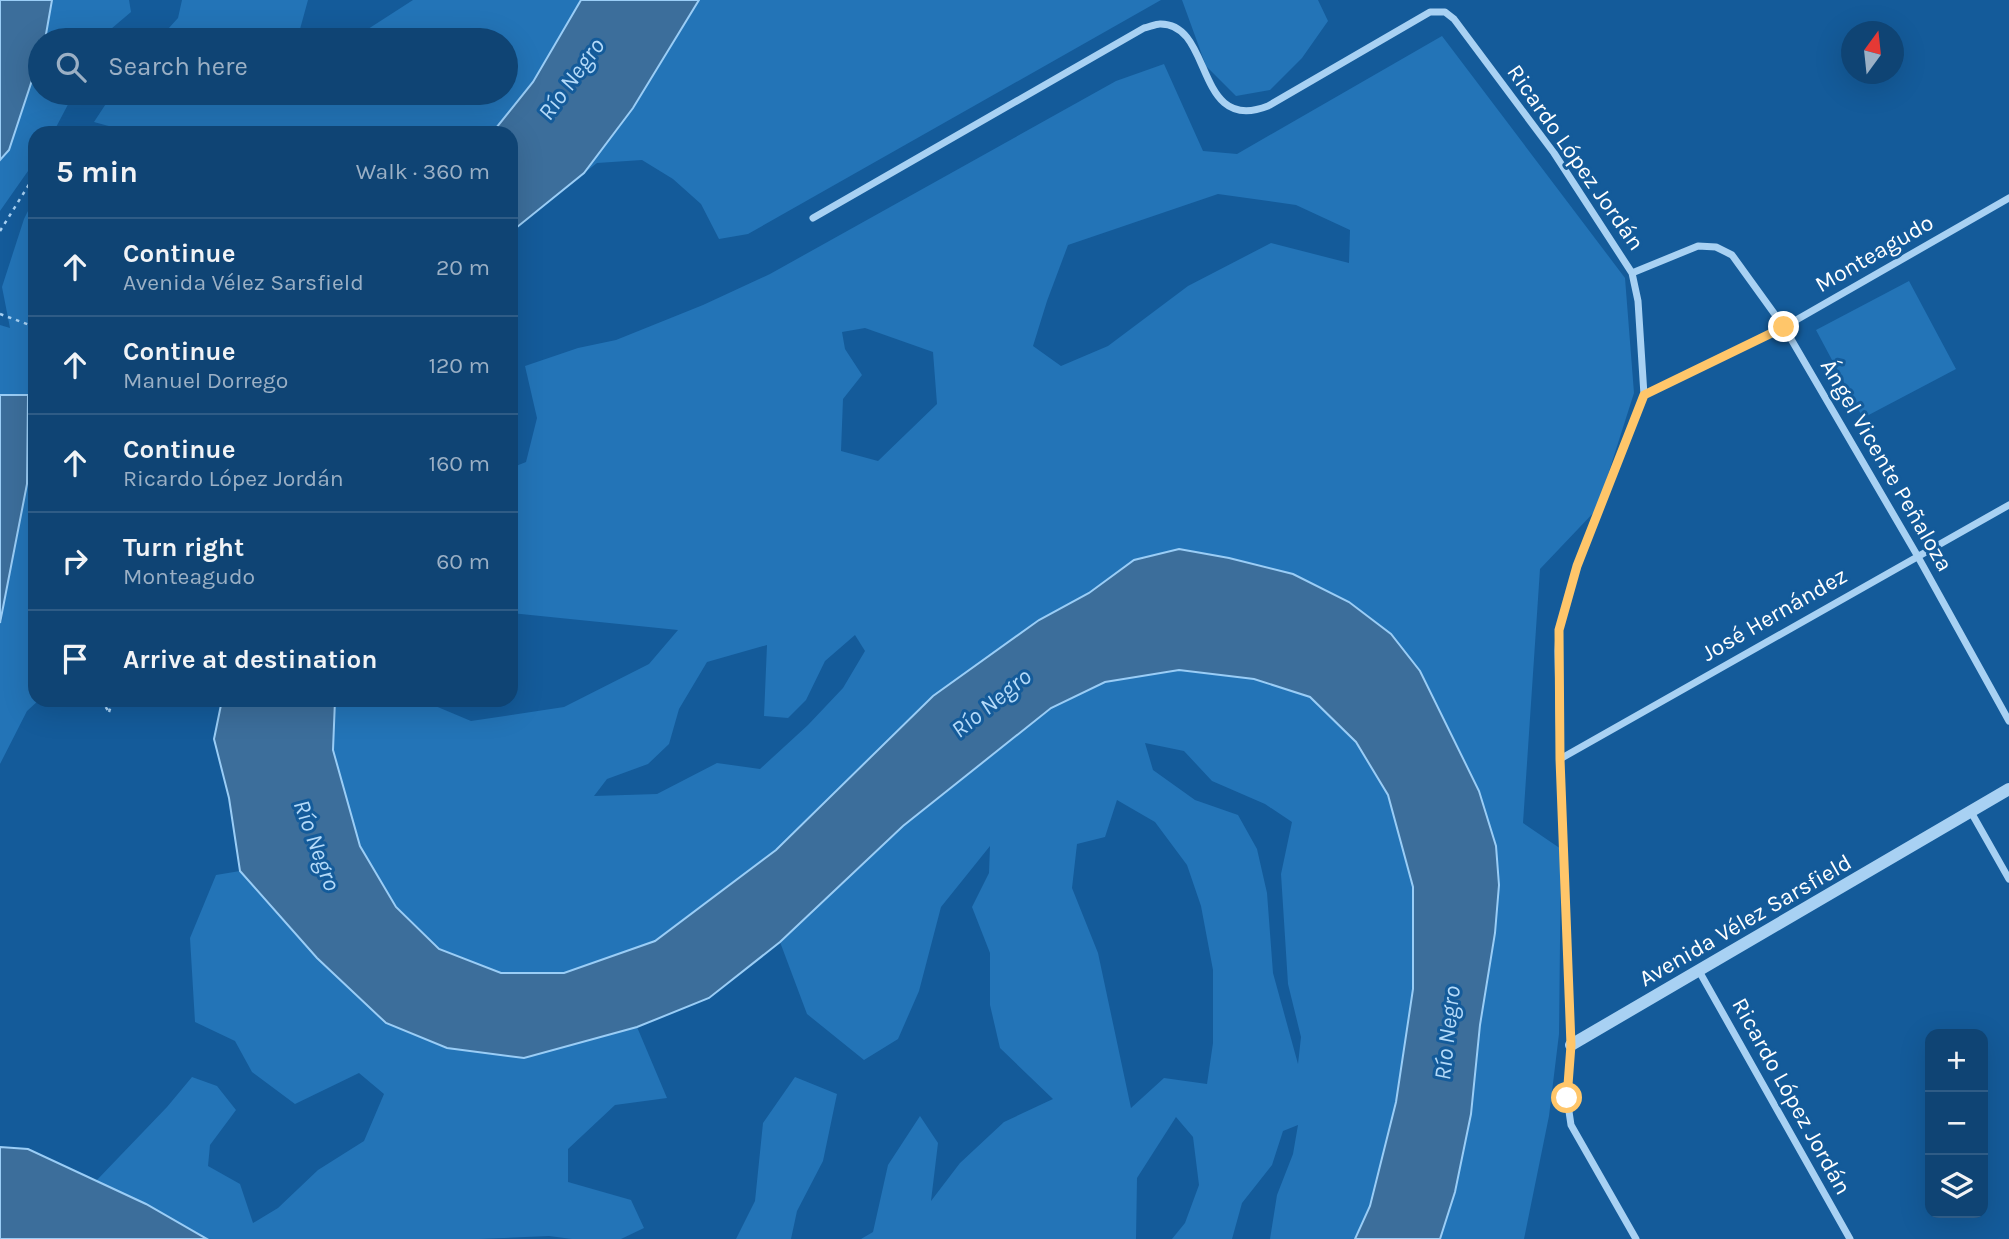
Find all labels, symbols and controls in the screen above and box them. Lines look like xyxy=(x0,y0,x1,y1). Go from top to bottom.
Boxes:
north arrow xyxy=(1841,21,1904,84)
search box xyxy=(28,28,518,105)
water label: Río Negro xyxy=(532,32,610,126)
icon: search xyxy=(52,48,90,86)
text: Search here xyxy=(108,51,248,82)
street label: Ricardo López Jordán xyxy=(1501,59,1650,255)
text: 5 min xyxy=(56,154,138,190)
text: Walk · 360 m xyxy=(356,158,490,185)
street label: Monteagudo xyxy=(1810,209,1938,298)
text: Continue xyxy=(123,238,235,269)
icon: ahead xyxy=(56,248,94,286)
text: 20 m xyxy=(436,254,490,281)
text: Avenida Vélez Sarsfield xyxy=(123,269,364,296)
route end xyxy=(1768,311,1799,342)
text: Continue xyxy=(123,336,235,367)
icon: ahead xyxy=(56,346,94,384)
text: 120 m xyxy=(428,352,490,379)
street label: Ángel Vicente Peñaloza xyxy=(1815,354,1958,576)
text: Manuel Dorrego xyxy=(123,367,288,394)
text: Continue xyxy=(123,434,235,465)
icon: ahead xyxy=(56,444,94,482)
text: 160 m xyxy=(429,450,490,477)
text: Ricardo López Jordán xyxy=(123,465,344,492)
text: Turn right xyxy=(123,532,244,563)
icon: right xyxy=(56,542,94,580)
text: 60 m xyxy=(436,548,490,575)
street label: José Hernández xyxy=(1697,562,1852,667)
text: Monteagudo xyxy=(123,563,255,590)
icon: arrive xyxy=(56,640,94,678)
text: Arrive at destination xyxy=(123,644,377,675)
water label: Río Negro xyxy=(945,662,1037,744)
water label: Río Negro xyxy=(288,796,346,894)
street label: Avenida Vélez Sarsfield xyxy=(1634,849,1856,992)
water label: Río Negro xyxy=(1428,984,1466,1082)
street label: Ricardo López Jordán xyxy=(1726,993,1857,1199)
map controls xyxy=(1925,1029,1988,1218)
button: + xyxy=(1925,1029,1988,1092)
route start xyxy=(1551,1082,1582,1113)
button: − xyxy=(1925,1092,1988,1155)
button: layers xyxy=(1925,1155,1988,1218)

